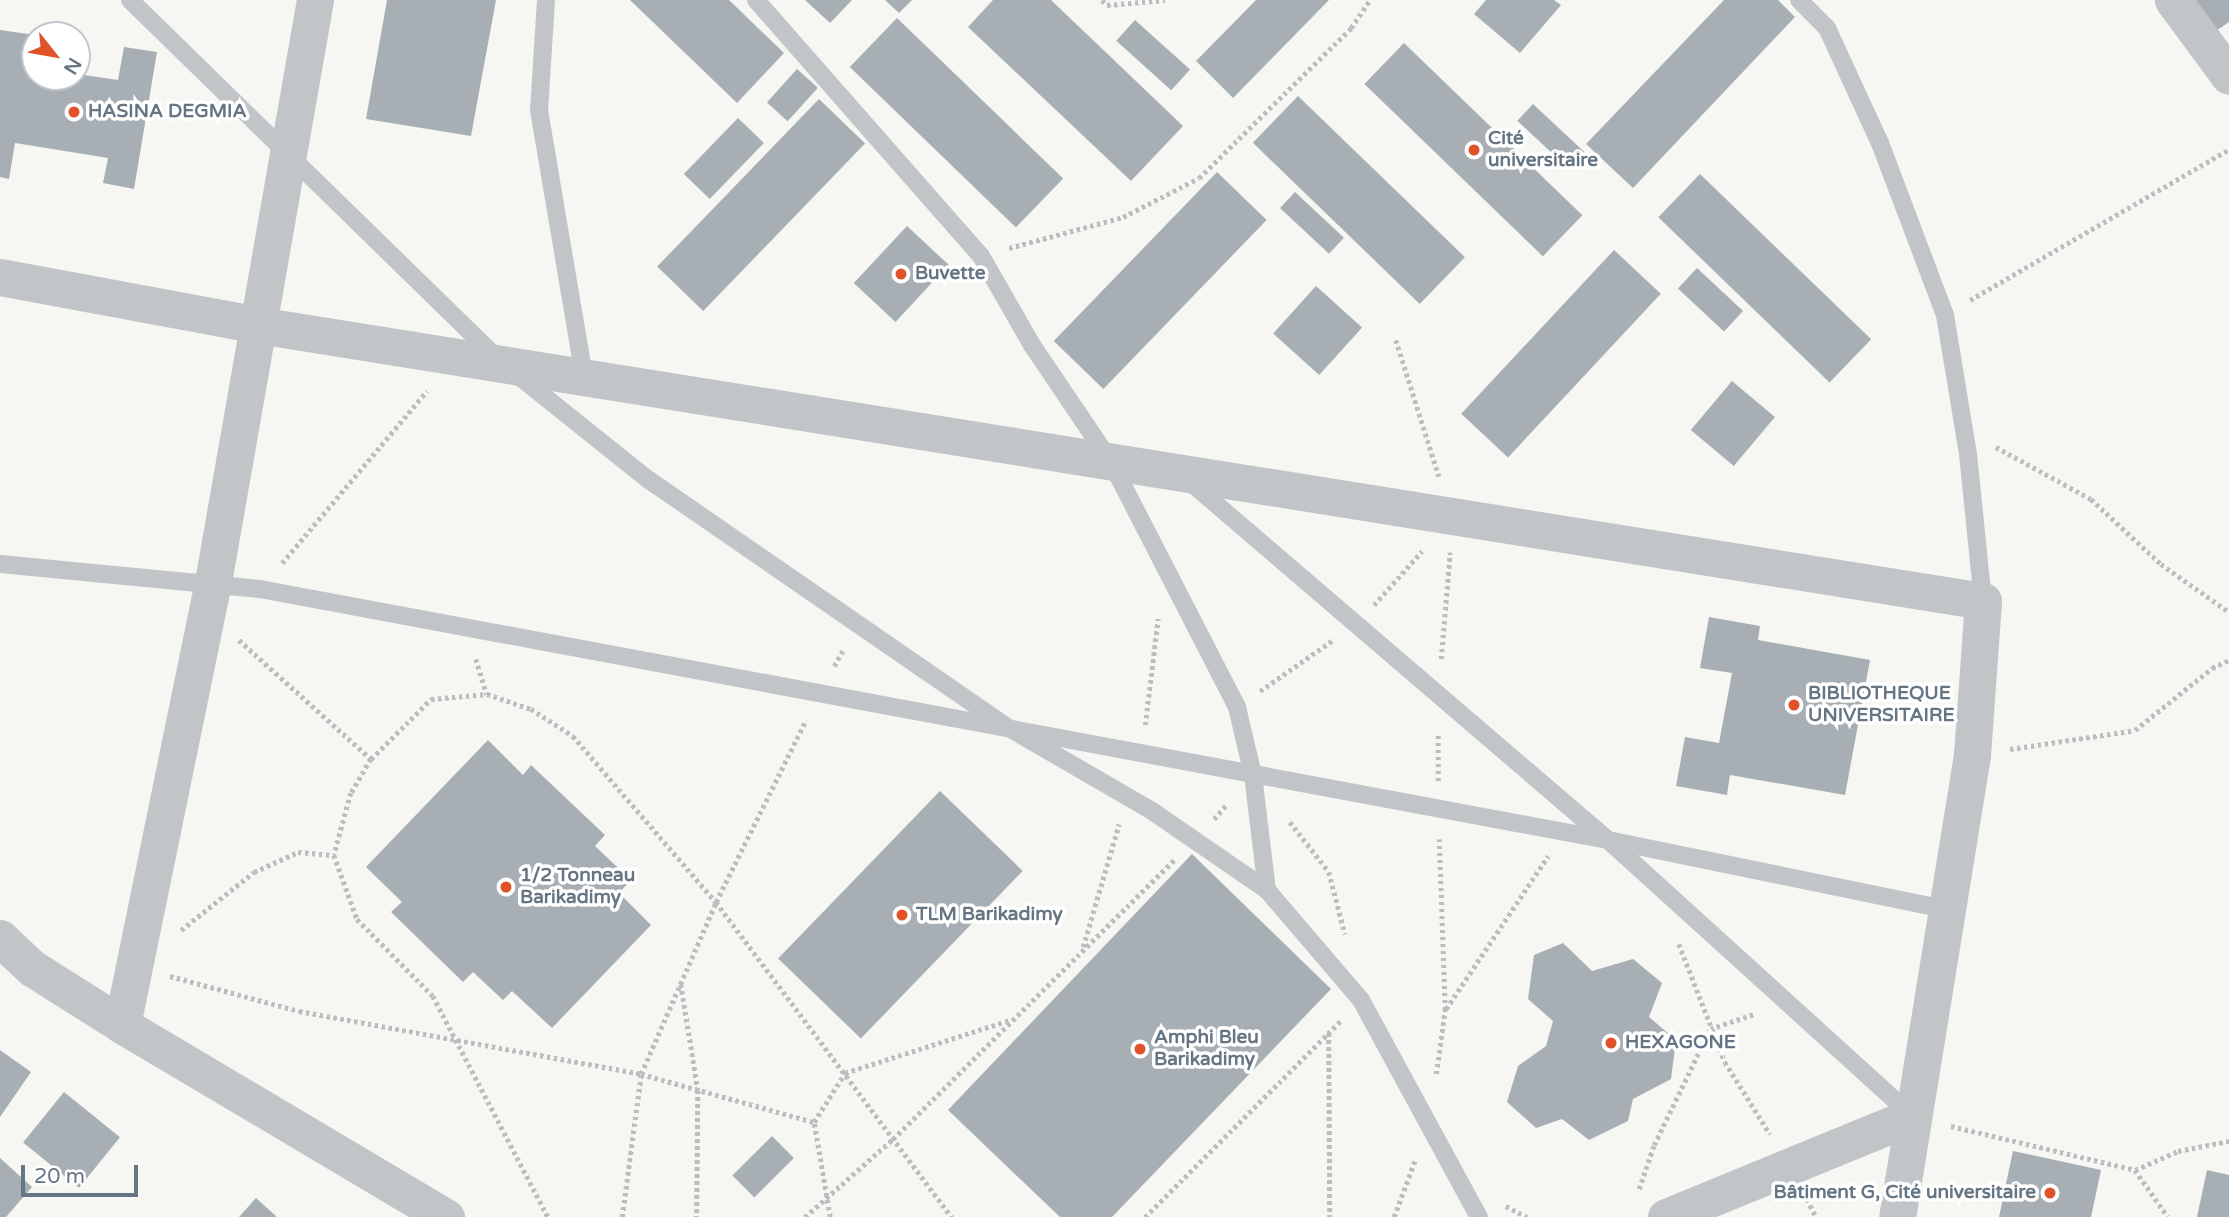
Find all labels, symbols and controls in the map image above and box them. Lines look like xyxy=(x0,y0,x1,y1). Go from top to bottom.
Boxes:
north arrow xyxy=(21,21,91,91)
text: N xyxy=(59,54,86,78)
place label: HASINA DEGMIA xyxy=(88,101,247,123)
marker: HASINA DEGMIA xyxy=(66,104,82,120)
place label: Cité universitaire xyxy=(1488,128,1598,172)
marker: Cité universitaire xyxy=(1466,142,1482,158)
place label: Buvette xyxy=(915,263,985,285)
marker: Buvette xyxy=(893,266,909,282)
place label: BIBLIOTHEQUE UNIVERSITAIRE xyxy=(1808,683,1955,727)
marker: BIBLIOTHEQUE UNIVERSITAIRE xyxy=(1786,697,1802,713)
place label: 1/2 Tonneau Barikadimy xyxy=(520,865,635,909)
marker: 1/2 Tonneau Barikadimy xyxy=(498,879,514,895)
place label: TLM Barikadimy xyxy=(916,904,1063,926)
marker: TLM Barikadimy xyxy=(894,907,910,923)
place label: Amphi Bleu Barikadimy xyxy=(1154,1027,1259,1071)
place label: HEXAGONE xyxy=(1625,1032,1736,1054)
marker: HEXAGONE xyxy=(1603,1035,1619,1051)
marker: Amphi Bleu Barikadimy xyxy=(1132,1041,1148,1057)
scale bar xyxy=(24,1150,142,1194)
text: 20 m xyxy=(34,1164,85,1189)
place label: Bâtiment G, Cité universitaire xyxy=(1774,1182,2036,1204)
marker: Bâtiment G, Cité universitaire xyxy=(2042,1185,2058,1201)

